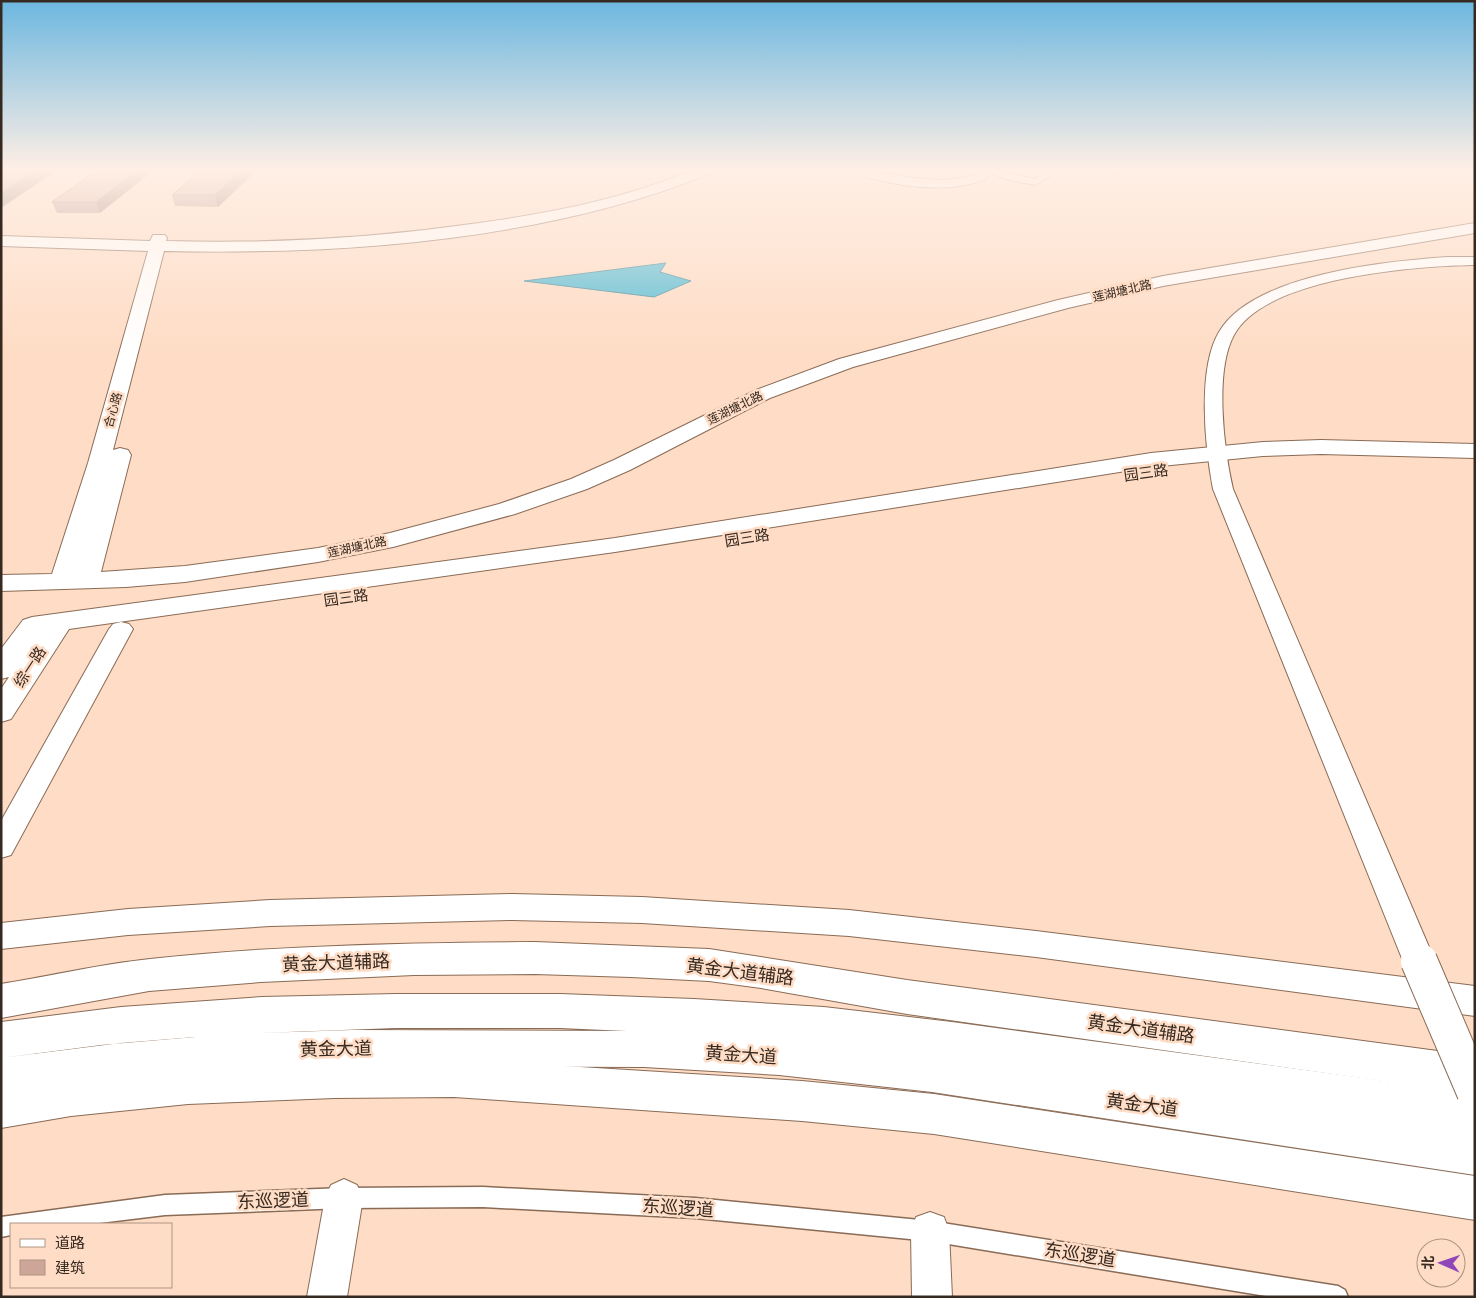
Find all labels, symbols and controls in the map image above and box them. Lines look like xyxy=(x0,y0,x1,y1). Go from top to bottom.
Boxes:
street label: 莲湖塘北路 xyxy=(1091,277,1153,305)
street label: 莲湖塘北路 xyxy=(705,389,765,427)
street label: 合心路 xyxy=(101,391,125,429)
street label: 园三路 xyxy=(1122,461,1169,484)
street label: 园三路 xyxy=(723,526,770,549)
street label: 莲湖塘北路 xyxy=(326,534,388,560)
street label: 园三路 xyxy=(322,586,369,609)
street label: 综一路 xyxy=(10,643,49,690)
street label: 黄金大道辅路 xyxy=(282,951,390,975)
street label: 黄金大道辅路 xyxy=(685,955,795,989)
street label: 黄金大道辅路 xyxy=(1086,1012,1196,1046)
street label: 黄金大道 xyxy=(300,1038,372,1060)
street label: 黄金大道 xyxy=(704,1043,778,1067)
street label: 黄金大道 xyxy=(1105,1090,1179,1120)
street label: 东巡逻道 xyxy=(237,1190,309,1212)
street label: 东巡逻道 xyxy=(641,1196,715,1220)
legend xyxy=(10,1223,172,1288)
text: 道路 xyxy=(55,1234,85,1251)
north arrow xyxy=(1416,1238,1466,1288)
street label: 东巡逻道 xyxy=(1043,1239,1117,1271)
text: 北 xyxy=(1420,1255,1436,1270)
text: 建筑 xyxy=(55,1259,85,1276)

